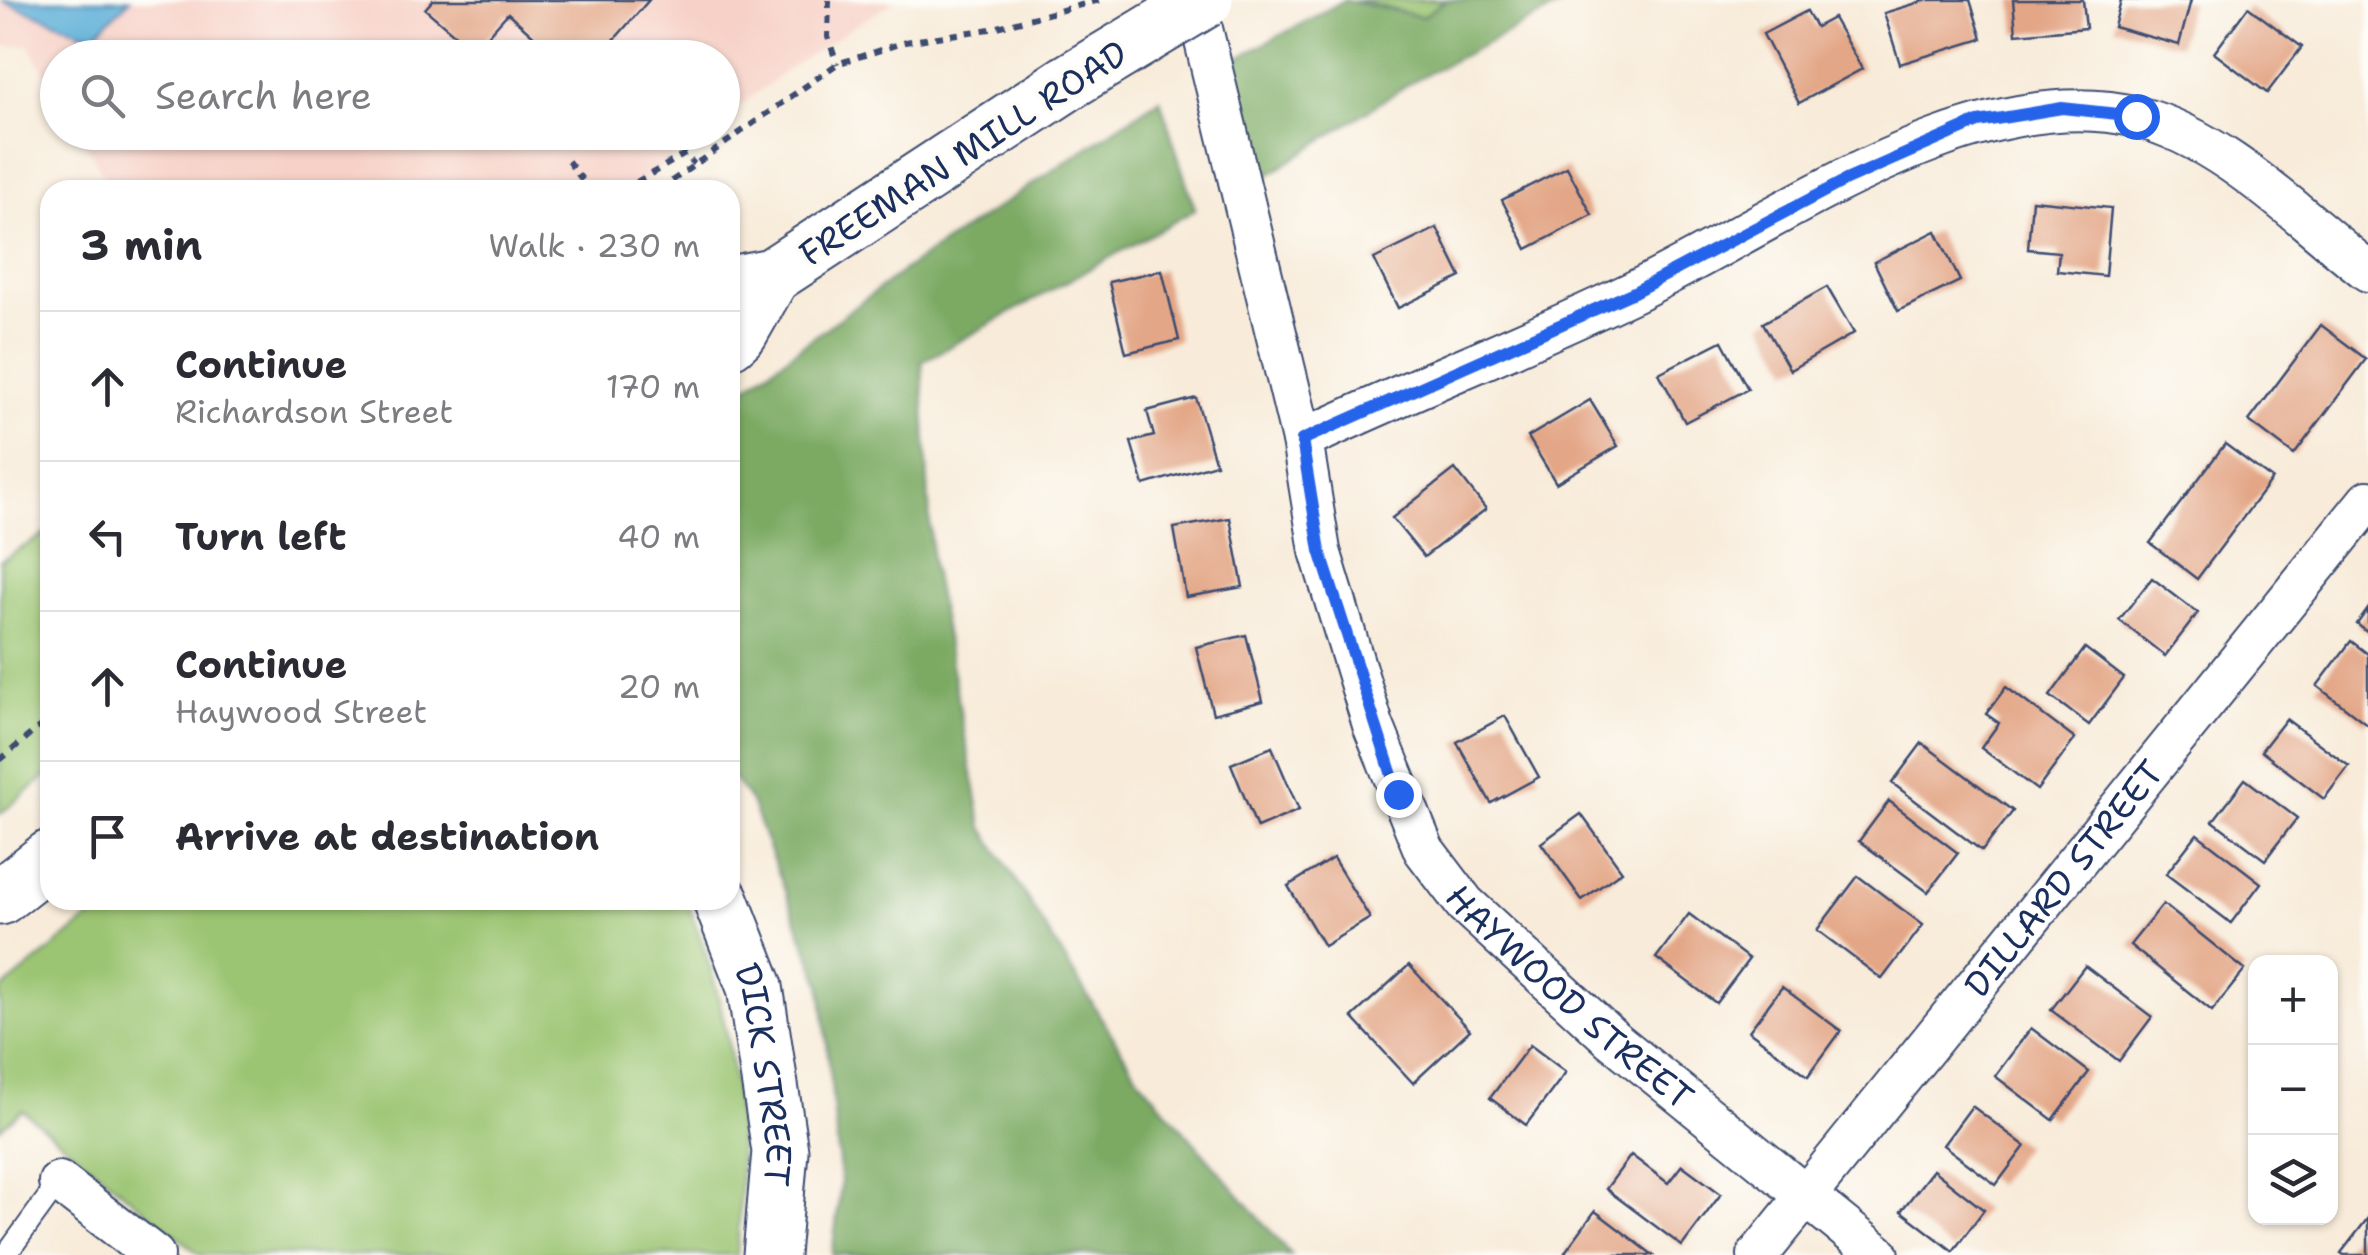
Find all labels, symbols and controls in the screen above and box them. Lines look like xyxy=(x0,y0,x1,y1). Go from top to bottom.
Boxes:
street label: FREEMAN MILL ROAD xyxy=(790,29,1136,277)
search box xyxy=(40,40,740,150)
icon: search xyxy=(75,68,130,123)
text: Search here xyxy=(155,70,372,121)
route start xyxy=(2114,94,2160,140)
text: 3 min xyxy=(80,217,202,273)
text: Walk · 230 m xyxy=(488,224,700,267)
text: Continue xyxy=(175,339,347,390)
icon: ahead xyxy=(80,359,135,414)
text: 170 m xyxy=(606,365,700,408)
text: Richardson Street xyxy=(175,390,453,433)
icon: left xyxy=(80,509,135,564)
text: Turn left xyxy=(175,511,347,562)
text: 40 m xyxy=(617,515,700,558)
text: Continue xyxy=(175,639,347,690)
icon: ahead xyxy=(80,659,135,714)
text: 20 m xyxy=(618,665,700,708)
text: Haywood Street xyxy=(175,690,427,733)
street label: DILLARD STREET xyxy=(1953,750,2173,1006)
route end xyxy=(1376,772,1422,818)
icon: arrive xyxy=(80,809,135,864)
text: Arrive at destination xyxy=(175,811,599,862)
street label: HAYWOOD STREET xyxy=(1435,875,1704,1119)
map controls xyxy=(2248,955,2338,1225)
button: + xyxy=(2248,955,2338,1045)
street label: DICK STREET xyxy=(724,956,804,1188)
button: − xyxy=(2248,1045,2338,1135)
button: layers xyxy=(2248,1135,2338,1225)

